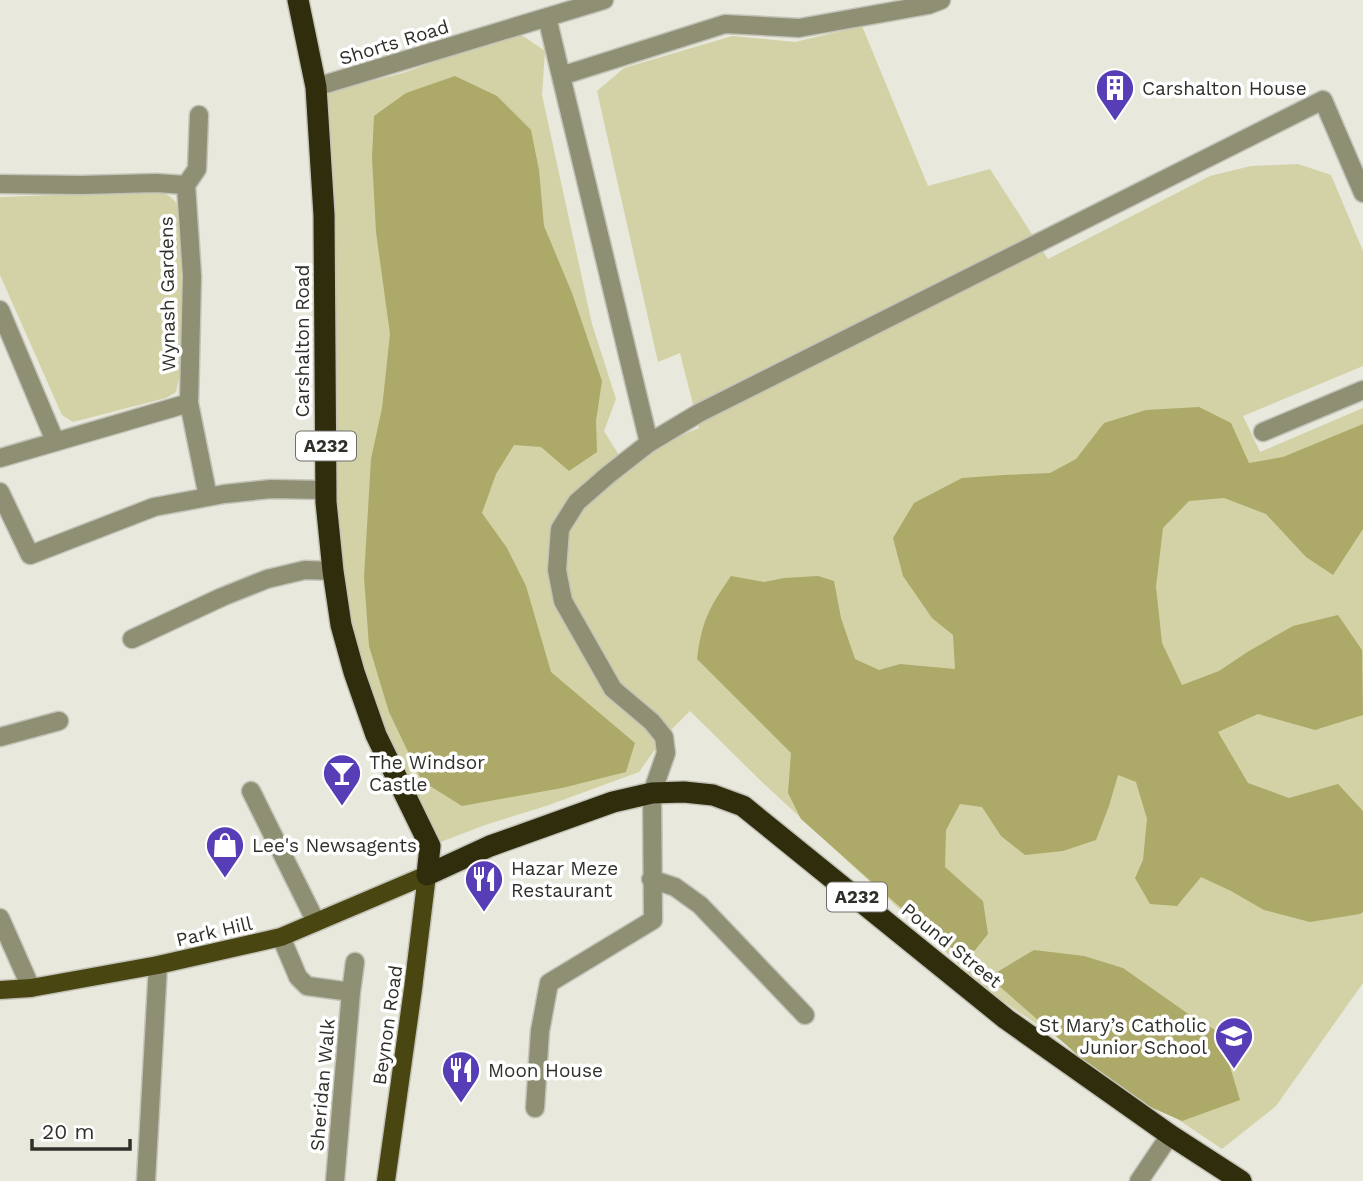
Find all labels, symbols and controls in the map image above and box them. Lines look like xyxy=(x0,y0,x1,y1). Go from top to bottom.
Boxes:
street label: Shorts Road xyxy=(337,15,452,70)
building icon: Carshalton House xyxy=(1094,67,1136,122)
place label: Carshalton House xyxy=(1142,77,1307,100)
street label: Wynash Gardens xyxy=(155,216,180,372)
street label: Carshalton Road xyxy=(291,264,314,418)
road number: A232 xyxy=(296,432,356,461)
place label: The Windsor Castle xyxy=(369,751,485,796)
bar icon: The Windsor Castle xyxy=(321,752,363,807)
shop icon: Lee's Newsagents xyxy=(204,824,246,879)
place label: Lee's Newsagents xyxy=(252,834,417,857)
place label: Hazar Meze Restaurant xyxy=(511,857,618,902)
restaurant icon: Hazar Meze Restaurant xyxy=(463,858,505,913)
road number: A232 xyxy=(827,882,887,912)
street label: Pound Street xyxy=(897,898,1006,993)
street label: Park Hill xyxy=(174,912,255,951)
street label: Beynon Road xyxy=(368,964,407,1086)
place label: St Mary’s Catholic Junior School xyxy=(1039,1014,1207,1059)
school or university icon: St Mary’s Catholic Junior School xyxy=(1213,1015,1255,1070)
street label: Sheridan Walk xyxy=(305,1018,340,1152)
restaurant icon: Moon House xyxy=(440,1049,482,1104)
place label: Moon House xyxy=(488,1059,603,1082)
scale bar xyxy=(32,1108,130,1152)
text: 20 m xyxy=(42,1119,94,1144)

